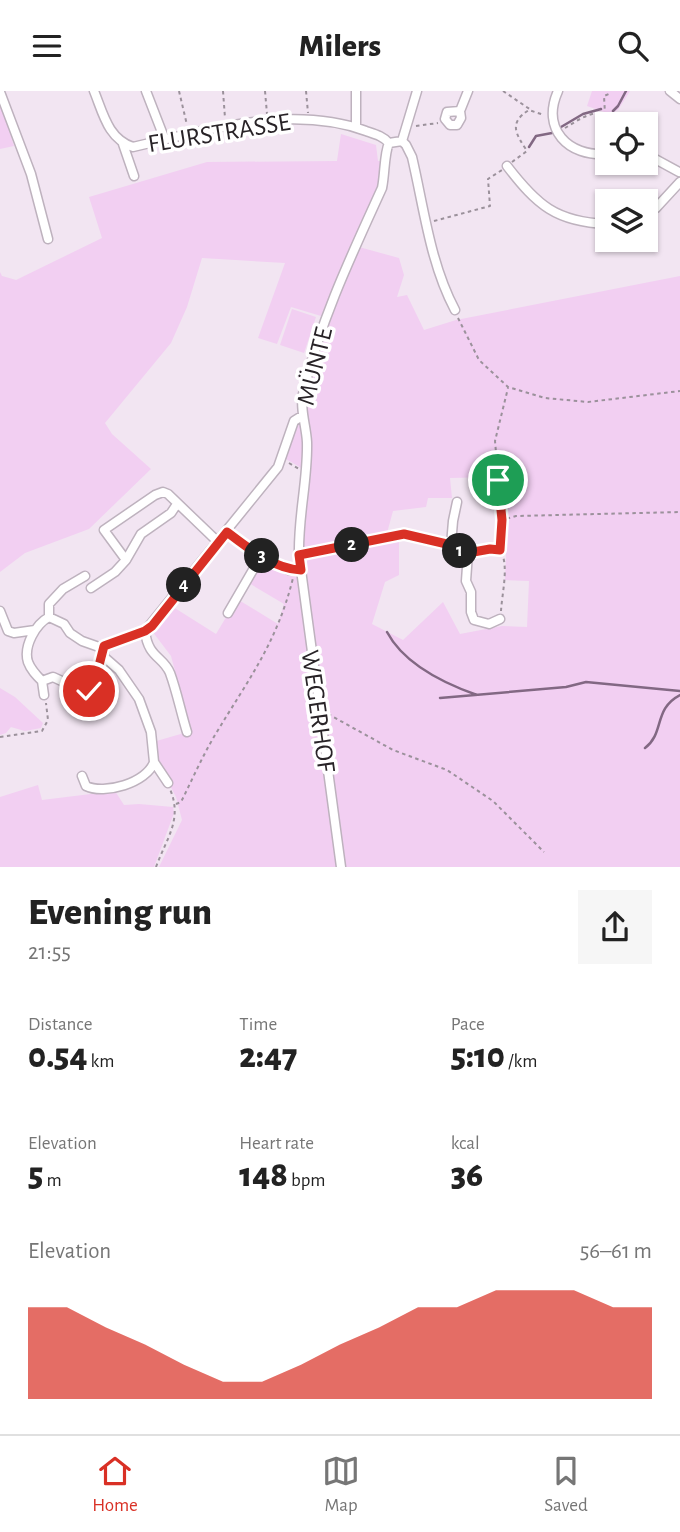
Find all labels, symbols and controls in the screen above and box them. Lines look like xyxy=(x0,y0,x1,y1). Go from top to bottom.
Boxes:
icon: menu xyxy=(28,27,66,65)
icon: search xyxy=(614,27,652,65)
text: Milers xyxy=(299,30,381,62)
street label: FLURSTRASSE xyxy=(146,109,292,157)
map controls xyxy=(595,112,658,252)
button: locate xyxy=(595,112,658,175)
button: layers xyxy=(595,189,658,252)
street label: MÜNTE xyxy=(292,324,337,408)
pin xyxy=(468,450,528,510)
icon: arrive xyxy=(479,461,517,499)
pin: 2 xyxy=(334,527,370,563)
pin: 1 xyxy=(442,533,477,568)
text: 2 xyxy=(347,535,356,554)
pin: 3 xyxy=(244,539,280,573)
text: 1 xyxy=(456,541,463,560)
text: 3 xyxy=(257,546,266,565)
pin: 4 xyxy=(166,567,202,603)
text: 4 xyxy=(179,575,188,594)
street label: WEGERHOF xyxy=(297,648,340,775)
pin xyxy=(59,661,119,721)
icon: check xyxy=(70,672,108,710)
button: share xyxy=(578,890,652,964)
text: Evening run xyxy=(28,894,212,932)
text: 21:55 xyxy=(28,941,71,964)
text: Distance xyxy=(28,1015,92,1034)
text: Time xyxy=(239,1015,277,1034)
text: Pace xyxy=(451,1015,485,1034)
text: 0.54 xyxy=(28,1039,87,1074)
text: 2:47 xyxy=(239,1039,297,1074)
text: 5:10 xyxy=(451,1039,505,1074)
text: km xyxy=(87,1052,114,1071)
text: /km xyxy=(505,1052,537,1071)
text: Elevation xyxy=(28,1134,97,1153)
text: Heart rate xyxy=(239,1134,314,1153)
text: kcal xyxy=(451,1134,480,1153)
text: 5 xyxy=(28,1158,43,1193)
text: 148 xyxy=(239,1158,288,1193)
text: 36 xyxy=(451,1158,483,1193)
text: m xyxy=(43,1171,62,1190)
text: bpm xyxy=(288,1171,325,1190)
text: Elevation xyxy=(28,1240,111,1263)
text: 56–61 m xyxy=(580,1240,652,1263)
tab: Home xyxy=(92,1452,138,1517)
tab: Map xyxy=(322,1452,360,1517)
tab: Saved xyxy=(544,1452,588,1517)

